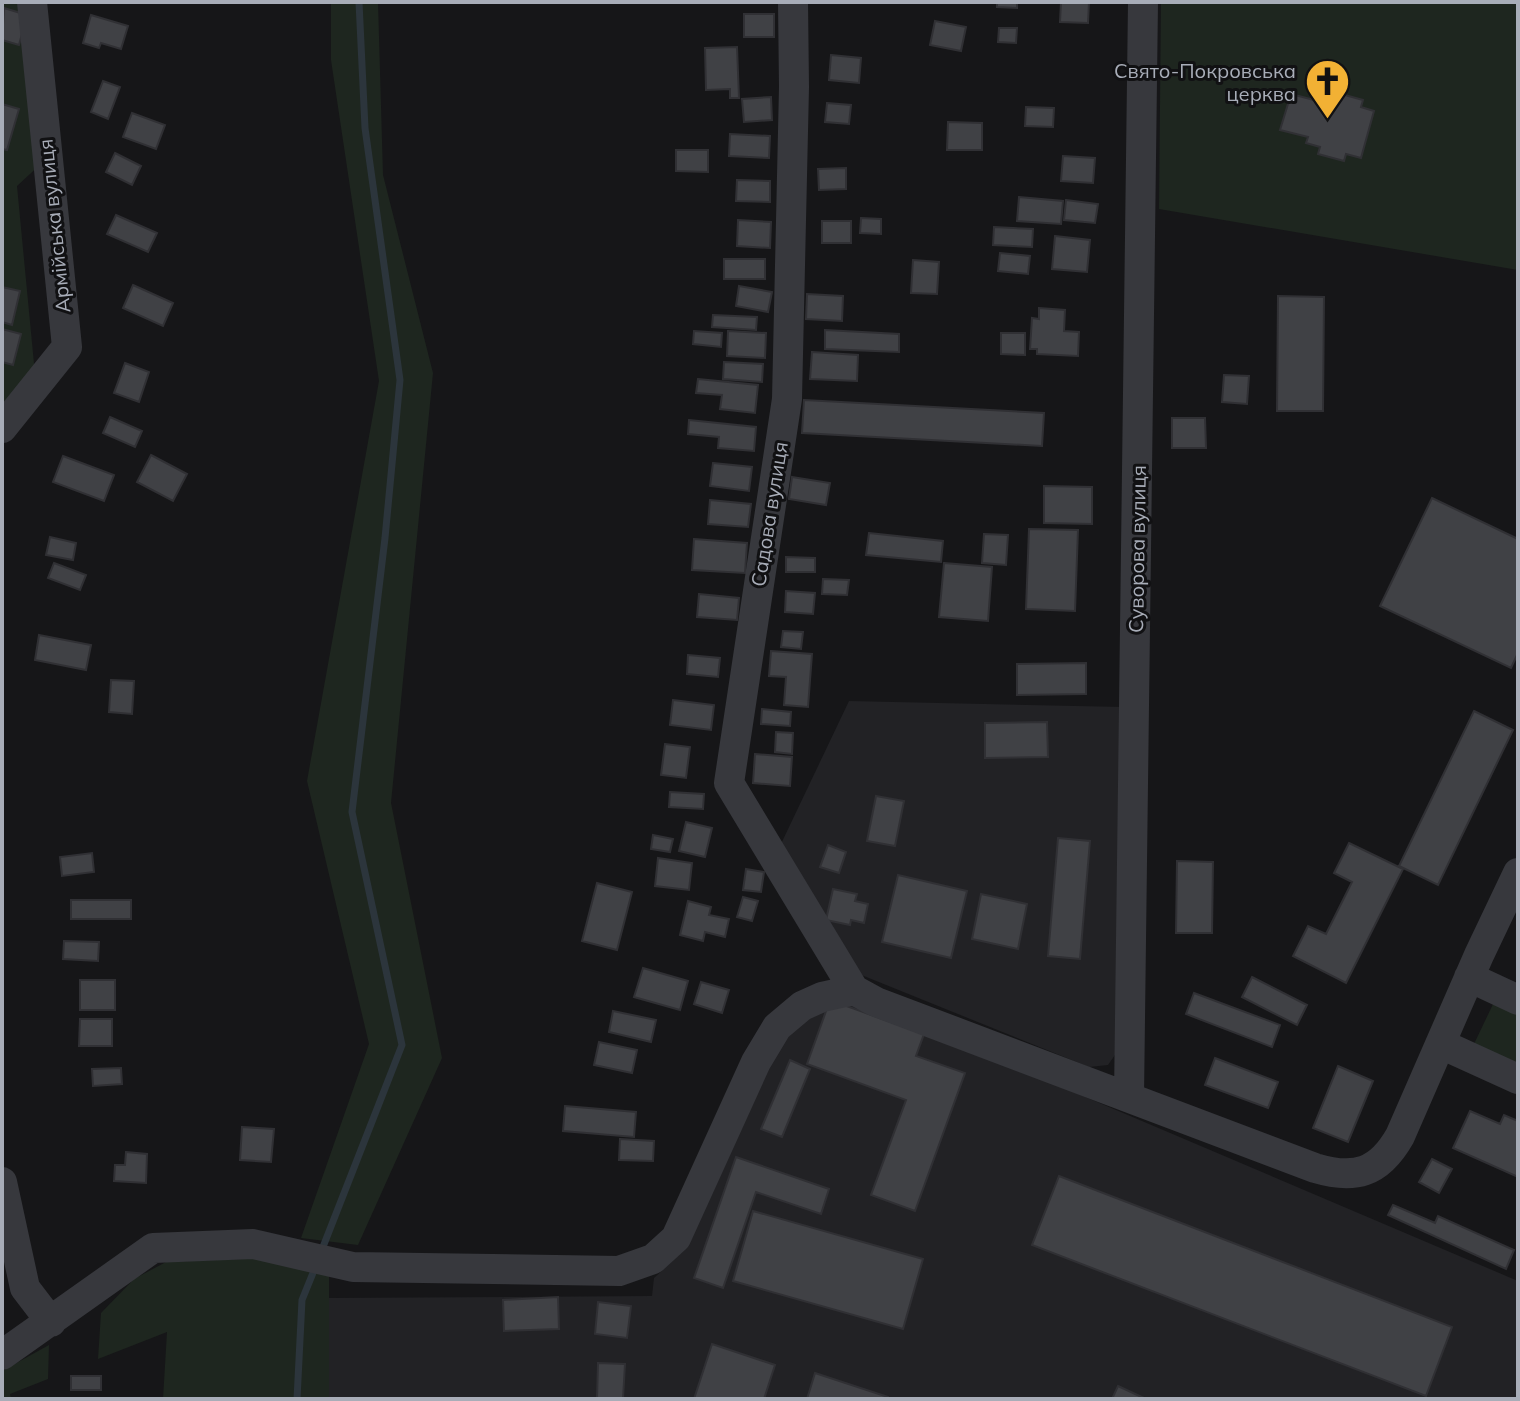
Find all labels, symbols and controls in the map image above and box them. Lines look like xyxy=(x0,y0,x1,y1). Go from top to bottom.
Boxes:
church icon: Свято-Покровська церква xyxy=(1303,57,1351,120)
place label: Свято-Покровська церква xyxy=(1114,58,1296,106)
street label: Армійська вулиця xyxy=(32,138,76,314)
street label: Садова вулиця xyxy=(745,440,793,588)
street label: Суворова вулиця xyxy=(1123,465,1151,633)

